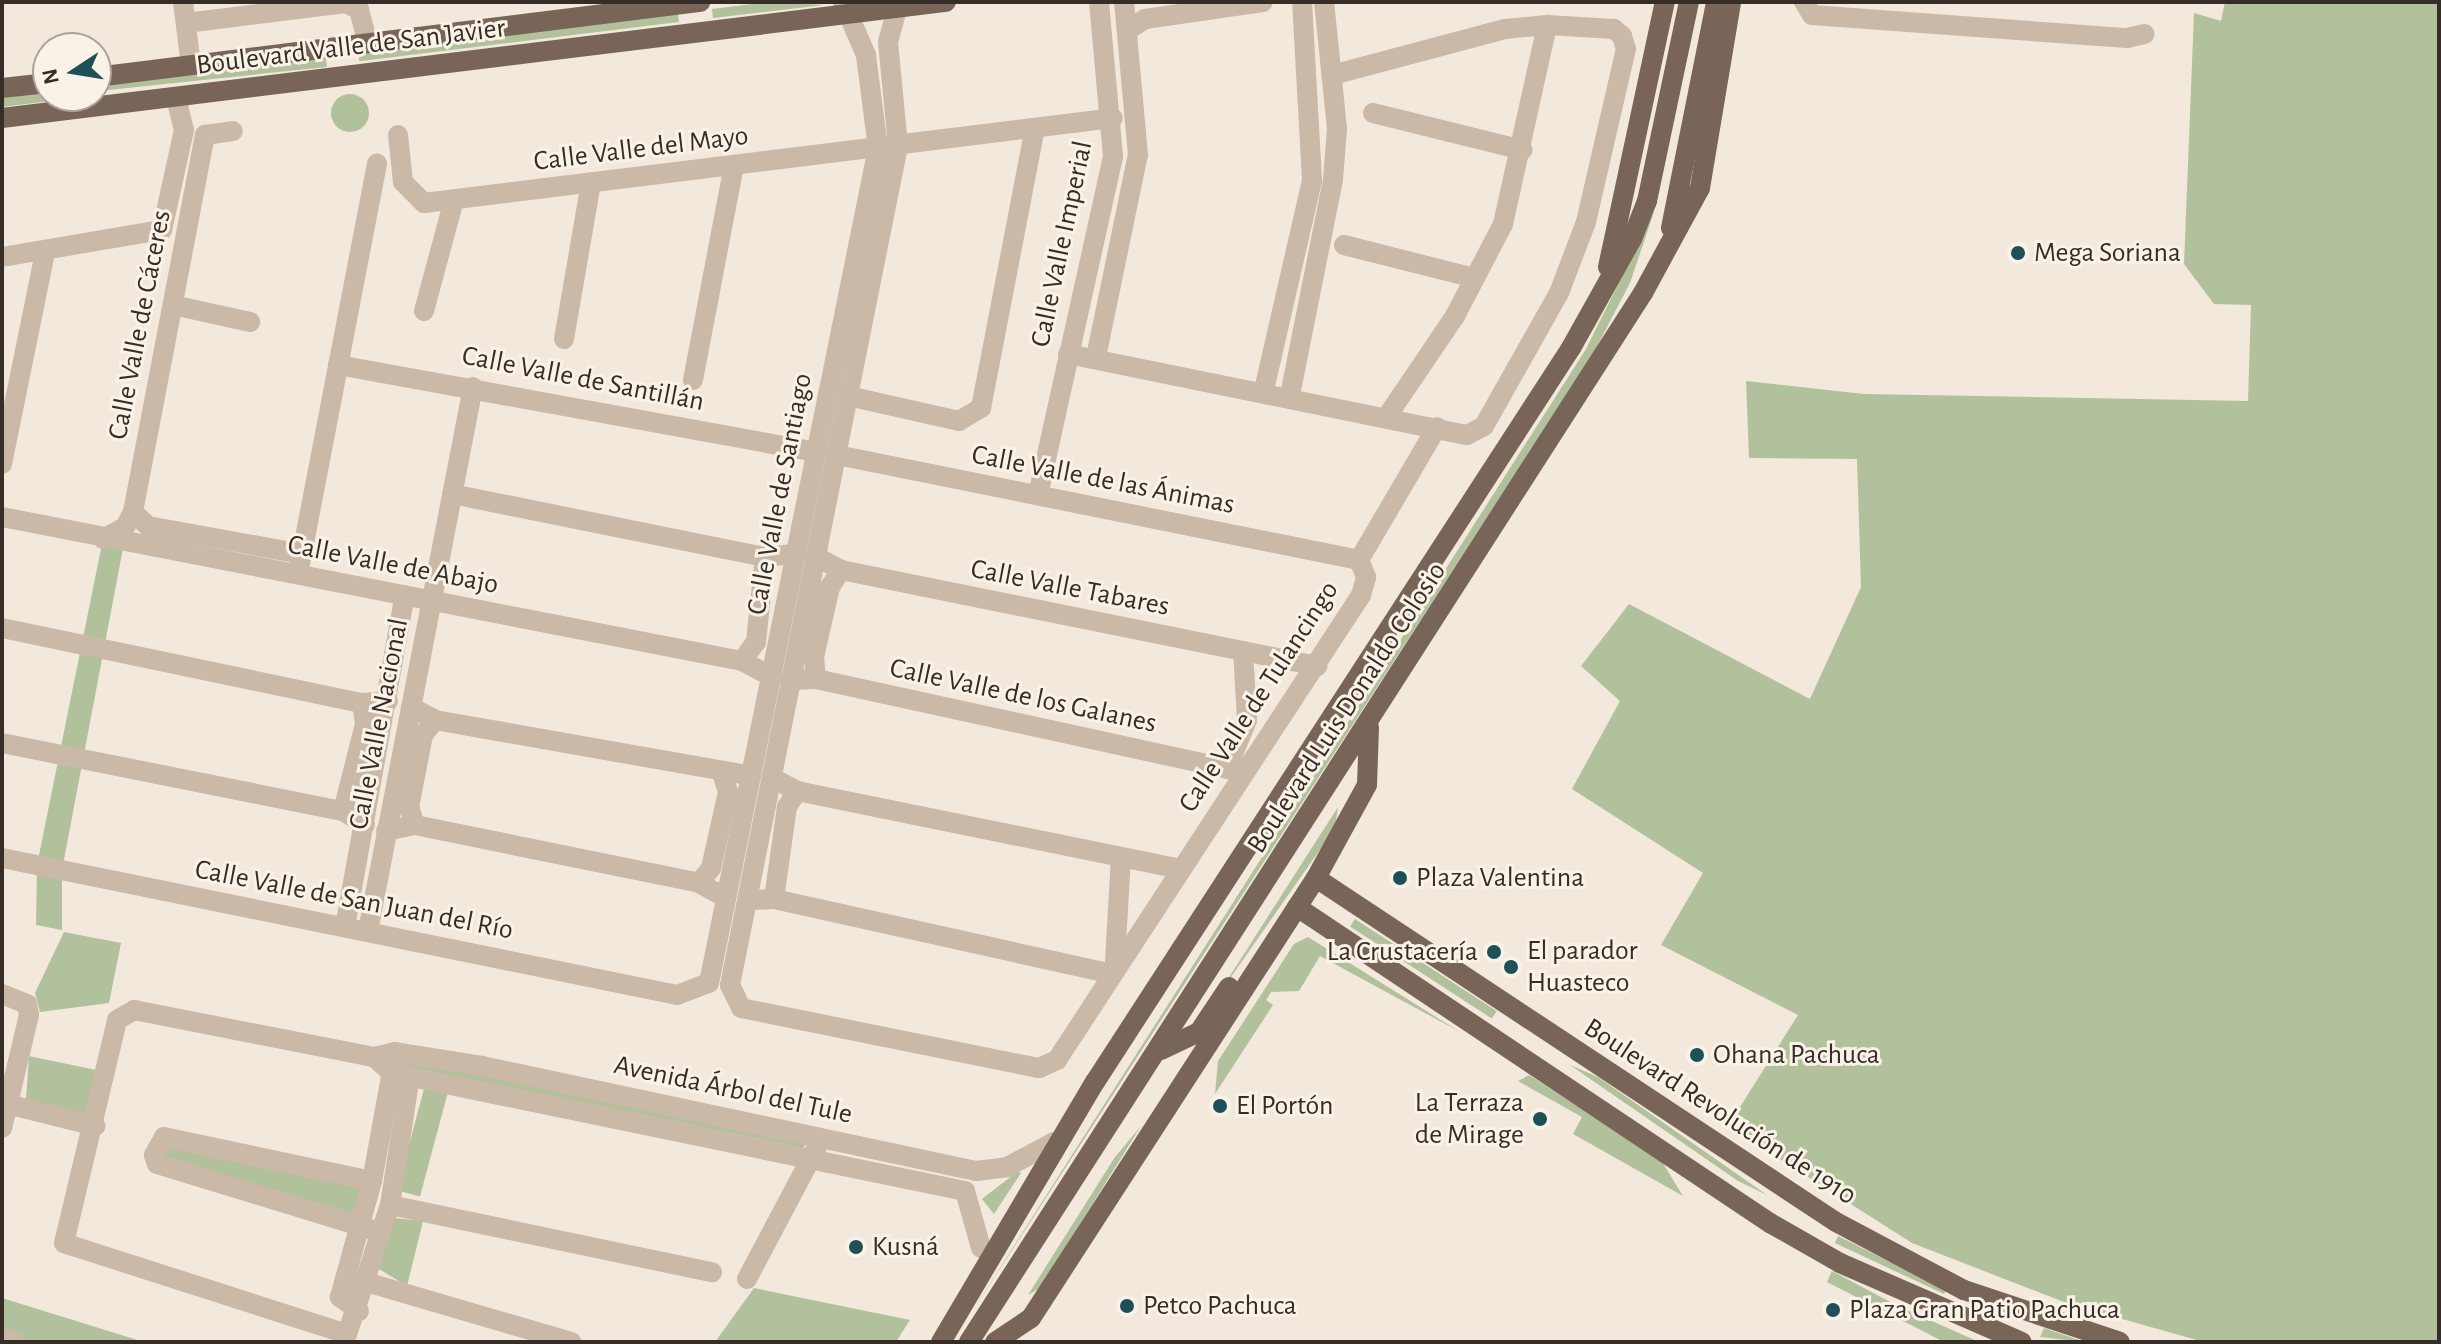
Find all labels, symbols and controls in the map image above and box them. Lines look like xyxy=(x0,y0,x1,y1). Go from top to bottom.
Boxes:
street label: Boulevard Valle de San Javier xyxy=(195,11,507,83)
north arrow xyxy=(32,32,112,112)
text: N xyxy=(38,67,63,86)
street label: Calle Valle del Mayo xyxy=(532,119,750,179)
street label: Calle Valle Imperial xyxy=(1024,138,1100,350)
street label: Calle Valle de Cáceres xyxy=(101,207,179,443)
place label: Mega Soriana xyxy=(2034,236,2181,270)
marker: Mega Soriana xyxy=(2009,244,2027,262)
street label: Calle Valle de Santillán xyxy=(459,339,707,419)
street label: Calle Valle de Santiago xyxy=(740,370,820,618)
street label: Calle Valle de las Ánimas xyxy=(969,438,1237,522)
street label: Calle Valle de Abajo xyxy=(285,528,501,602)
street label: Calle Valle Tabares xyxy=(968,552,1172,624)
street label: Boulevard Luis Donaldo Colosio xyxy=(1240,556,1454,860)
street label: Calle Valle de Tulancingo xyxy=(1172,575,1346,819)
street label: Calle Valle Nacional xyxy=(342,616,416,832)
street label: Calle Valle de los Galanes xyxy=(887,651,1159,741)
street label: Calle Valle de San Juan del Río xyxy=(192,853,516,947)
place label: Plaza Valentina xyxy=(1416,861,1584,895)
marker: Plaza Valentina xyxy=(1391,869,1409,887)
place label: El parador Huasteco xyxy=(1527,934,1638,1000)
place label: La Crustacería xyxy=(1327,935,1478,969)
marker: La Crustacería xyxy=(1485,943,1503,961)
marker: El parador Huasteco xyxy=(1502,958,1520,976)
street label: Boulevard Revolución de 1910 xyxy=(1578,1011,1862,1213)
place label: Ohana Pachuca xyxy=(1713,1038,1880,1072)
marker: Ohana Pachuca xyxy=(1688,1046,1706,1064)
street label: Avenida Árbol del Tule xyxy=(611,1048,855,1132)
place label: La Terraza de Mirage xyxy=(1415,1086,1524,1152)
place label: El Portón xyxy=(1236,1089,1333,1123)
marker: El Portón xyxy=(1211,1097,1229,1115)
marker: La Terraza de Mirage xyxy=(1531,1110,1549,1128)
place label: Kusná xyxy=(872,1230,939,1264)
marker: Kusná xyxy=(847,1238,865,1256)
place label: Petco Pachuca xyxy=(1143,1289,1297,1323)
place label: Plaza Gran Patio Pachuca xyxy=(1849,1293,2120,1327)
marker: Petco Pachuca xyxy=(1118,1297,1136,1315)
marker: Plaza Gran Patio Pachuca xyxy=(1824,1301,1842,1319)

